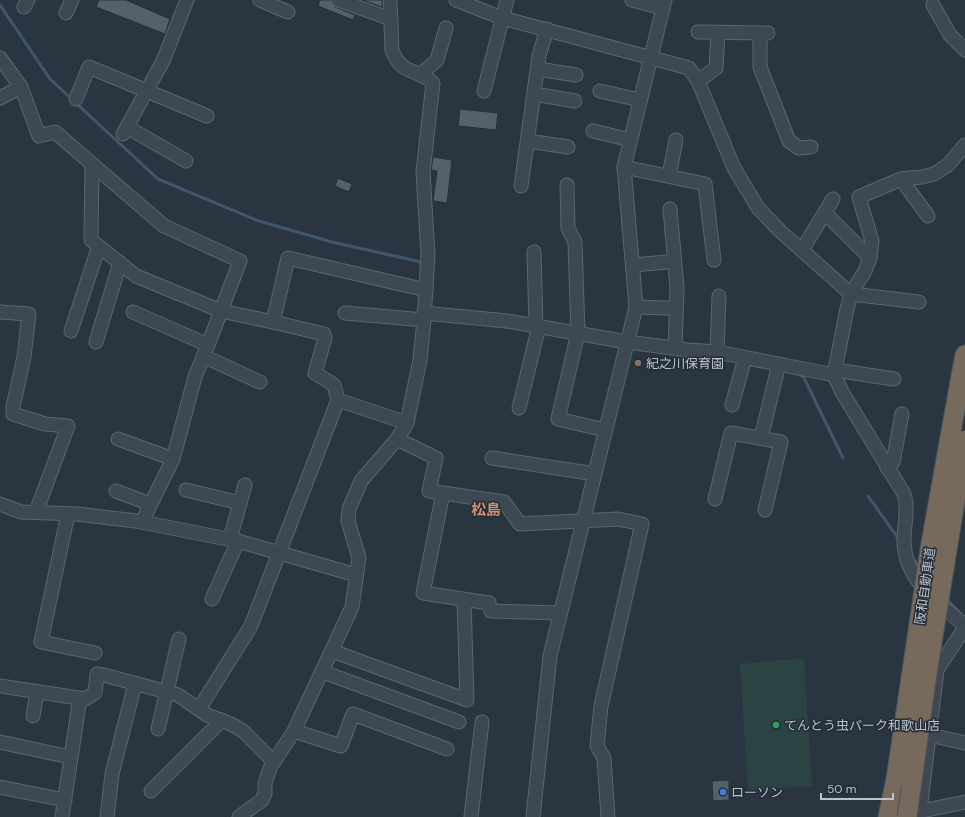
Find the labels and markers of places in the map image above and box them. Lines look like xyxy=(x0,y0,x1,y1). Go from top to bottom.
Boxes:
place label: 紀之川保育園 xyxy=(646,355,724,372)
marker: 紀之川保育園 xyxy=(633,358,643,368)
place label: てんとう虫パーク和歌山店 xyxy=(784,717,940,734)
marker: てんとう虫パーク和歌山店 xyxy=(771,720,781,730)
place label: ローソン xyxy=(731,784,783,801)
marker: ローソン xyxy=(718,787,728,797)

